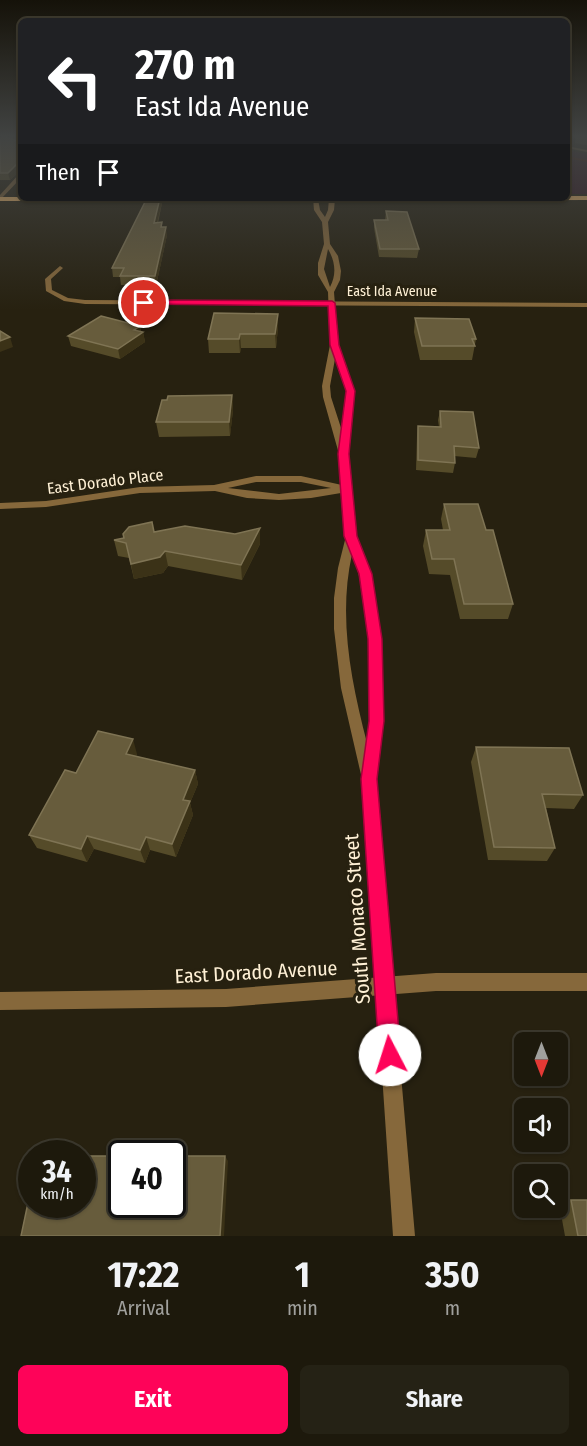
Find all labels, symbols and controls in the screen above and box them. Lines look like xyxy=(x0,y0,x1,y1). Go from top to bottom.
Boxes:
text: 270 m xyxy=(135,40,235,90)
icon: left xyxy=(36,42,114,120)
text: East Ida Avenue xyxy=(135,91,309,123)
icon: arrive xyxy=(92,156,125,189)
text: Then xyxy=(36,159,80,186)
pin xyxy=(118,277,169,328)
street label: East Ida Avenue xyxy=(347,283,437,300)
icon: arrive xyxy=(127,286,160,319)
street label: East Dorado Place xyxy=(46,465,164,498)
street label: South Monaco Street xyxy=(339,833,375,1005)
street label: East Dorado Avenue xyxy=(174,956,338,988)
position arrow xyxy=(358,1023,422,1087)
north arrow xyxy=(514,1032,568,1086)
map controls xyxy=(514,1032,568,1218)
button: sound xyxy=(514,1098,568,1152)
speed limit sign: 40 xyxy=(108,1140,186,1218)
text: 34 xyxy=(42,1154,72,1190)
button: search xyxy=(514,1164,568,1218)
text: km/h xyxy=(40,1185,74,1203)
text: 17:22 xyxy=(107,1253,180,1297)
text: 1 xyxy=(295,1253,310,1297)
text: 350 xyxy=(425,1253,480,1297)
text: Arrival xyxy=(117,1296,170,1320)
text: min xyxy=(287,1296,318,1320)
text: m xyxy=(445,1296,460,1320)
button: Exit xyxy=(18,1365,288,1434)
button: Share xyxy=(300,1365,569,1434)

